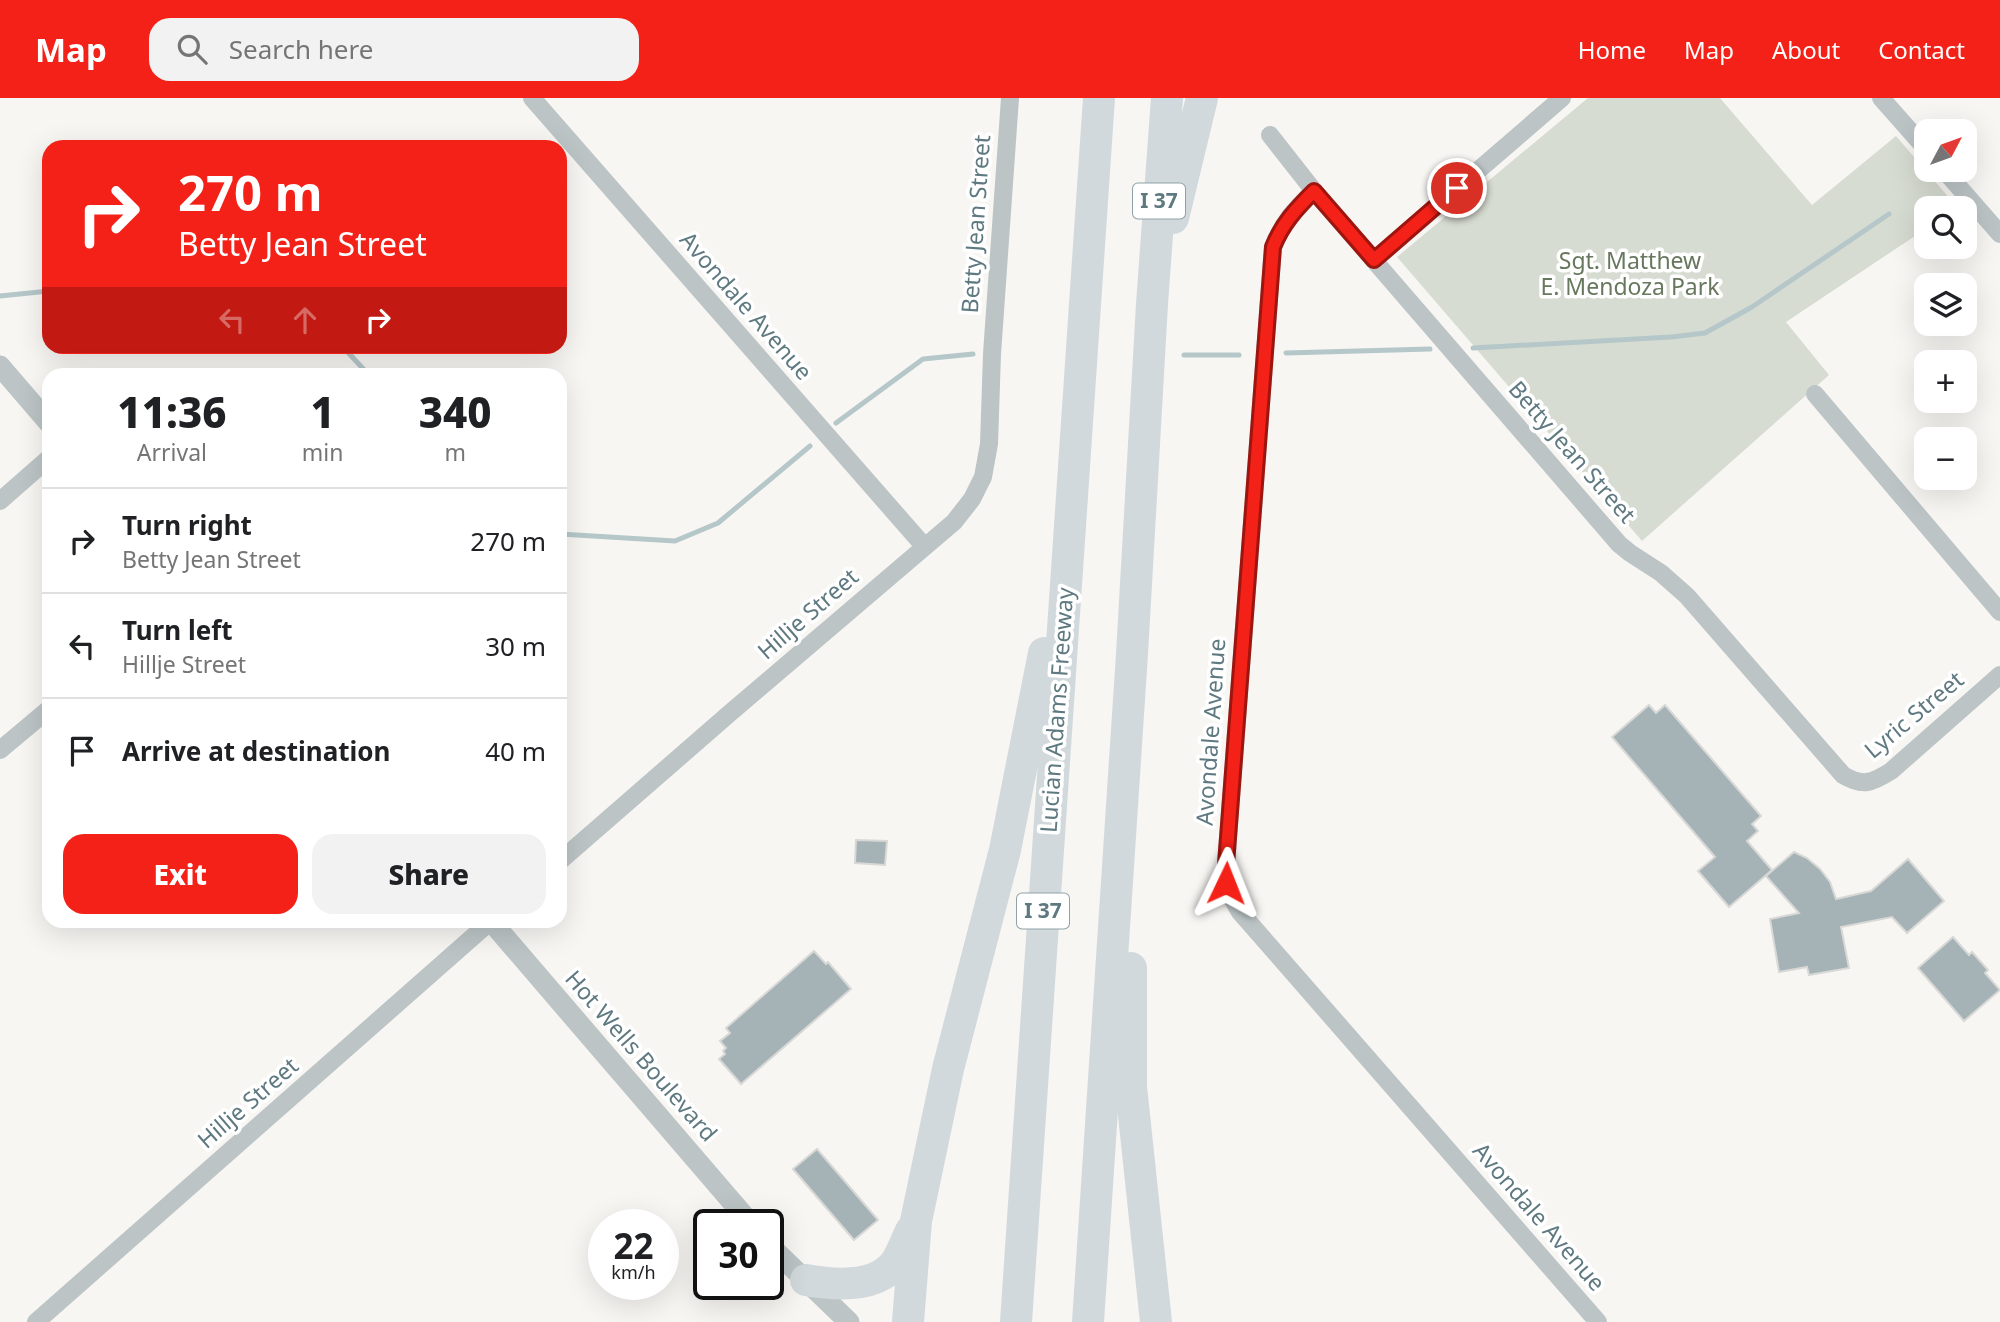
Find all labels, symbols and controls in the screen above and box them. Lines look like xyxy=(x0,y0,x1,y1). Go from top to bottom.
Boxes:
search box xyxy=(149,18,639,81)
text: Map xyxy=(35,27,107,72)
icon: search xyxy=(173,30,211,68)
text: Search here xyxy=(229,31,373,67)
text: Home xyxy=(1578,33,1646,66)
text: Map xyxy=(1684,33,1734,66)
text: About xyxy=(1772,33,1840,66)
text: Contact xyxy=(1878,33,1965,66)
north arrow xyxy=(1914,119,1978,182)
map controls xyxy=(1914,119,1977,490)
street label: Betty Jean Street xyxy=(953,134,997,314)
pin xyxy=(1427,158,1487,218)
text: 270 m xyxy=(178,159,323,225)
icon: right xyxy=(63,168,154,259)
icon: arrive xyxy=(1438,169,1476,207)
road number: I 37 xyxy=(1133,184,1185,218)
button: search xyxy=(1914,196,1977,259)
text: Betty Jean Street xyxy=(178,222,427,265)
street label: Avondale Avenue xyxy=(673,224,820,386)
park label: Sgt. Matthew E. Mendoza Park xyxy=(1540,244,1720,302)
button: layers xyxy=(1914,273,1977,336)
icon: left xyxy=(213,301,251,339)
icon: ahead xyxy=(286,301,324,339)
icon: right xyxy=(359,301,397,339)
button: + xyxy=(1914,350,1977,413)
street label: Betty Jean Street xyxy=(1502,373,1643,529)
text: 11:36 xyxy=(117,383,226,440)
text: 1 xyxy=(310,383,335,440)
text: 340 xyxy=(419,383,492,440)
button: − xyxy=(1914,427,1977,490)
text: Arrival xyxy=(137,436,207,468)
text: min xyxy=(302,436,343,468)
text: m xyxy=(444,436,466,468)
text: Turn right xyxy=(122,507,252,543)
icon: right xyxy=(63,522,101,560)
text: 270 m xyxy=(470,523,546,559)
text: Betty Jean Street xyxy=(122,543,301,575)
street label: Hillje Street xyxy=(750,561,865,666)
street label: Lucian Adams Freeway xyxy=(1031,586,1081,834)
text: Turn left xyxy=(122,612,233,648)
icon: left xyxy=(63,627,101,665)
text: 30 m xyxy=(485,628,546,664)
street label: Avondale Avenue xyxy=(1188,637,1232,826)
text: Hillje Street xyxy=(122,648,246,680)
street label: Lyric Street xyxy=(1857,663,1970,765)
icon: arrive xyxy=(63,732,101,770)
text: Arrive at destination xyxy=(122,733,391,769)
text: 40 m xyxy=(485,733,546,769)
button: Exit xyxy=(63,834,298,914)
button: Share xyxy=(312,834,546,914)
position arrow xyxy=(1189,846,1263,920)
road number: I 37 xyxy=(1017,894,1069,928)
street label: Hot Wells Boulevard xyxy=(558,963,725,1148)
street label: Hillje Street xyxy=(190,1050,305,1155)
street label: Avondale Avenue xyxy=(1466,1135,1613,1297)
speed limit sign: 30 xyxy=(693,1209,784,1300)
text: 22 xyxy=(613,1222,654,1269)
text: km/h xyxy=(611,1260,656,1284)

